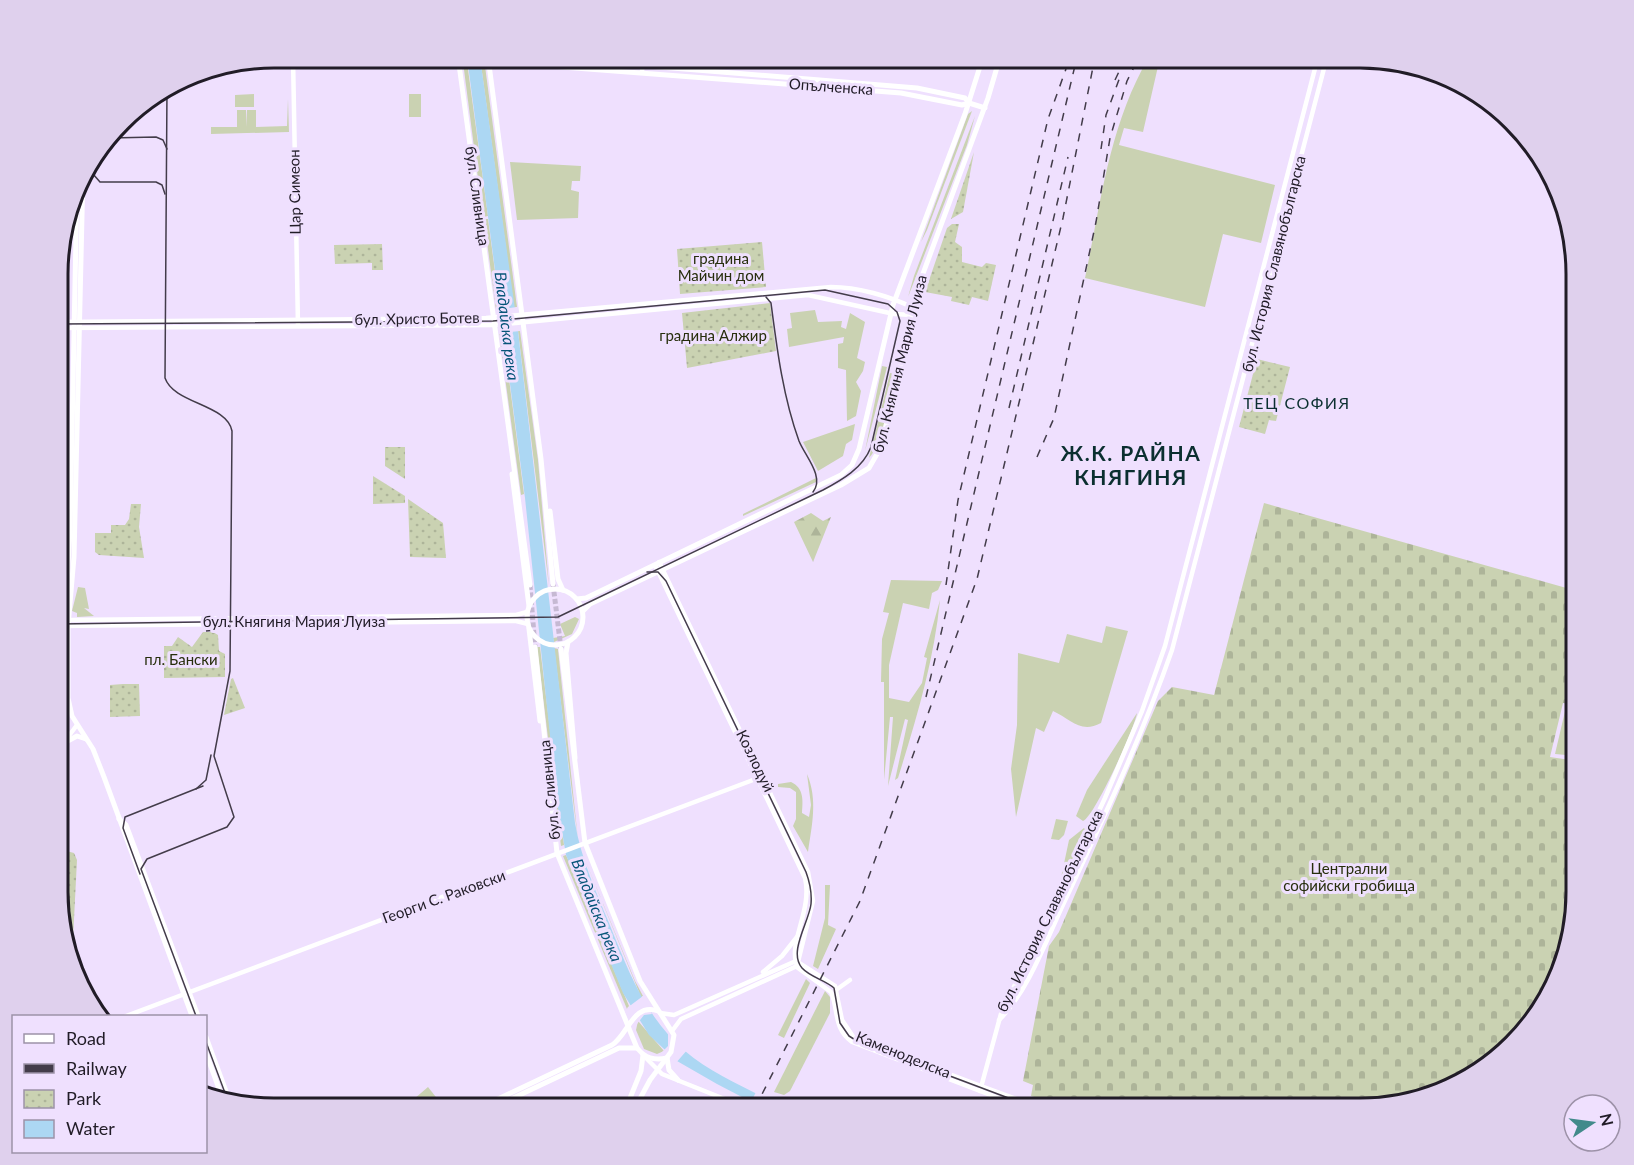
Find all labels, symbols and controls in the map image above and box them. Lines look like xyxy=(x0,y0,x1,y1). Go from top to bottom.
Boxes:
street label: Опълченска xyxy=(788,74,874,98)
street label: бул. Сливница xyxy=(462,145,494,247)
street label: Цар Симеон xyxy=(284,149,304,235)
street label: бул. История Славянобългарска xyxy=(1237,154,1309,374)
park label: градина Майчин дом xyxy=(678,249,764,284)
water label: Владайска река xyxy=(491,270,524,381)
street label: бул. Княгиня Мария Луиза xyxy=(868,273,930,455)
street label: бул. Христо Ботев xyxy=(354,308,480,328)
park label: градина Алжир xyxy=(659,326,767,344)
district label: ТЕЦ СОФИЯ xyxy=(1243,393,1351,412)
district label: Ж.К. РАЙНА КНЯГИНЯ xyxy=(1061,440,1201,489)
street label: бул. Княгиня Мария Луиза xyxy=(203,612,385,630)
park label: пл. Бански xyxy=(144,650,218,668)
street label: Козлодуй xyxy=(733,727,779,795)
street label: бул. Сливница xyxy=(535,739,563,841)
street label: бул. История Славянобългарска xyxy=(992,807,1106,1014)
water label: Владайска река xyxy=(568,856,627,964)
park label: Централни софийски гробища xyxy=(1283,859,1415,894)
street label: Георги С. Раковски xyxy=(380,865,508,927)
legend xyxy=(12,1015,207,1153)
text: Road xyxy=(66,1027,106,1049)
street label: Каменоделска xyxy=(853,1027,953,1081)
text: Railway xyxy=(66,1057,127,1079)
text: Park xyxy=(66,1087,102,1109)
north arrow xyxy=(1562,1093,1622,1153)
text: N xyxy=(1596,1111,1618,1128)
text: Water xyxy=(66,1117,115,1139)

